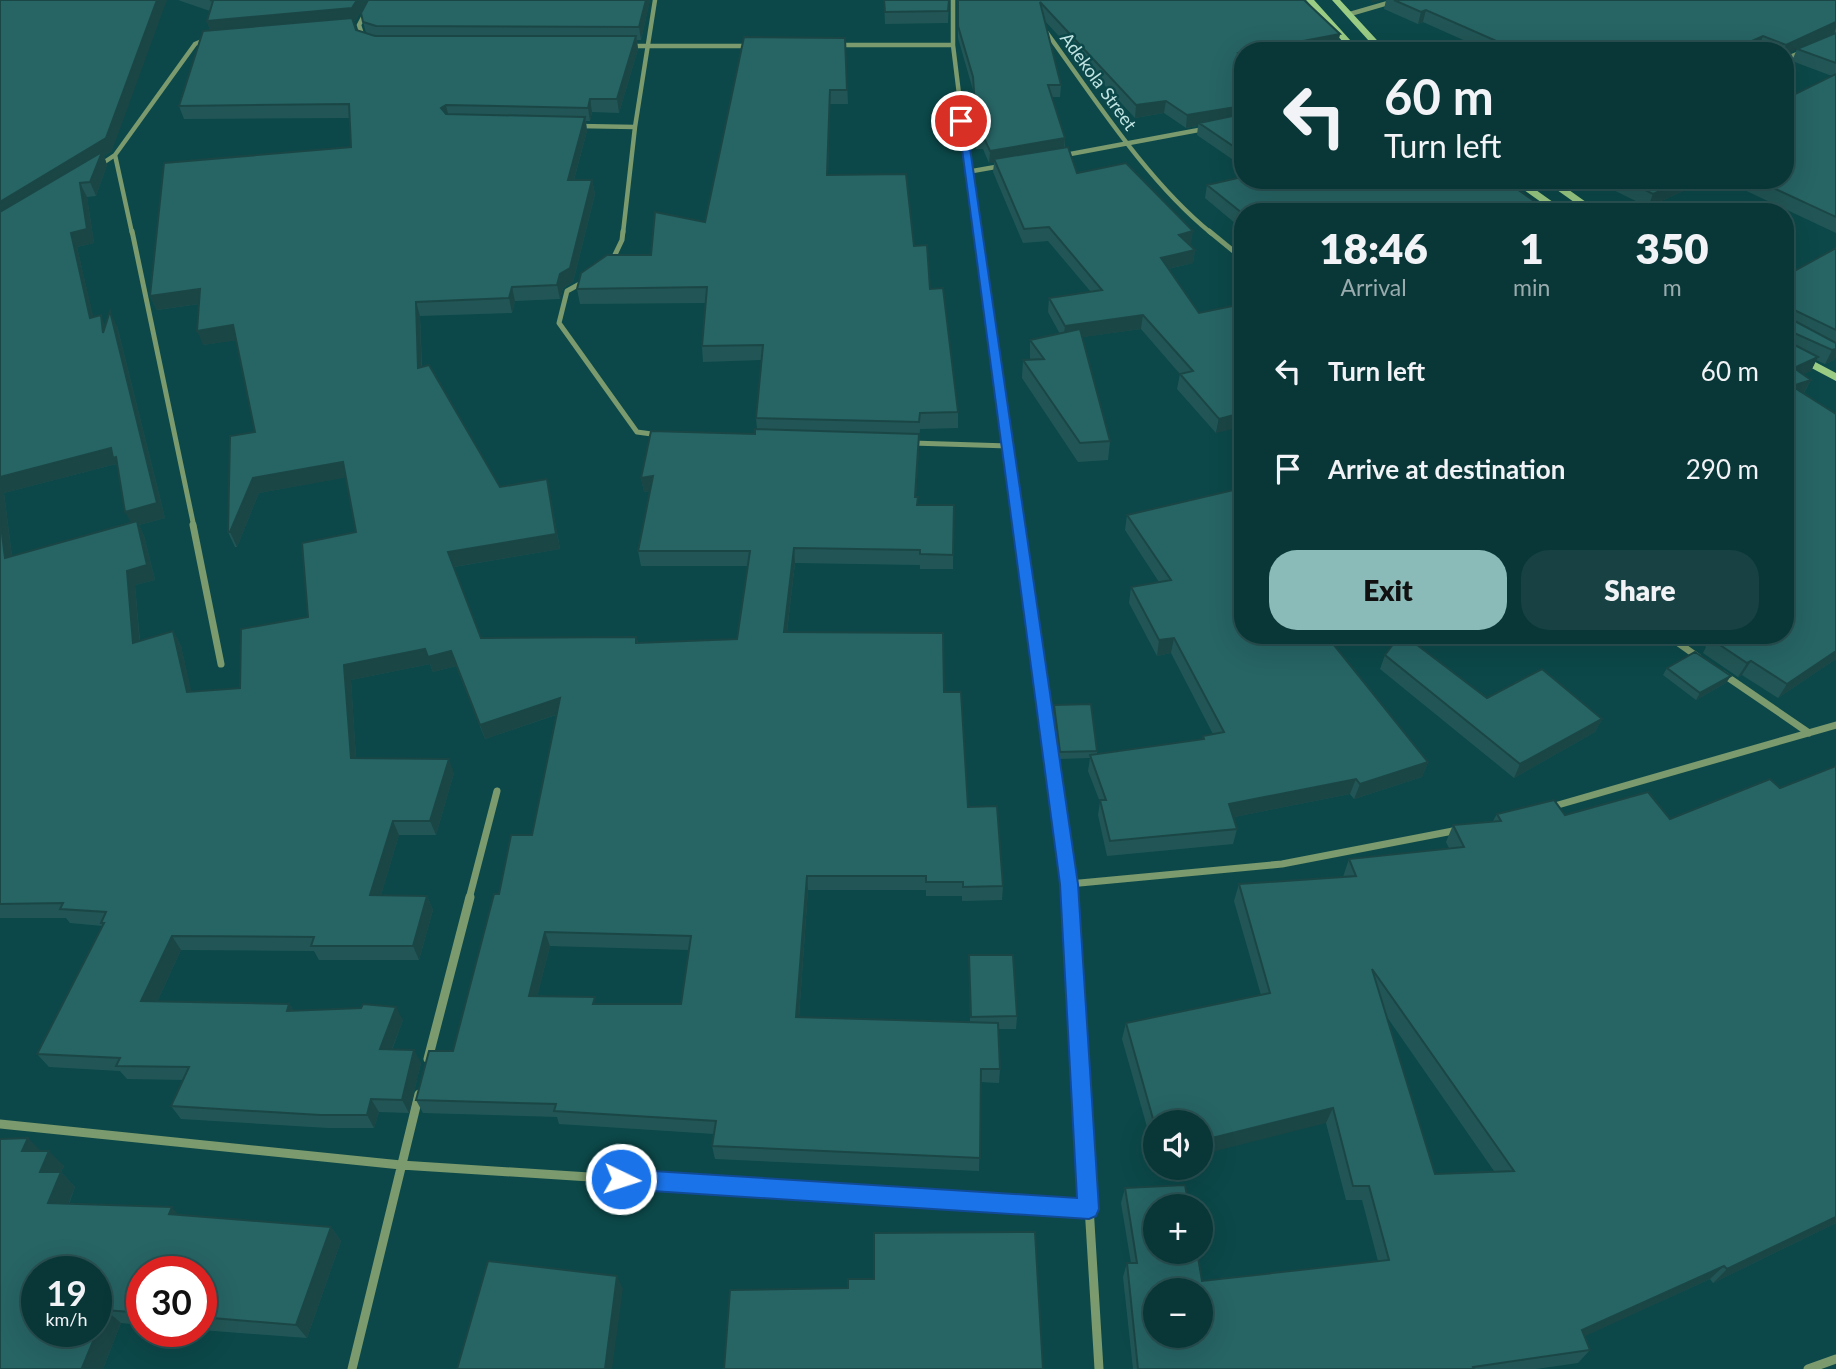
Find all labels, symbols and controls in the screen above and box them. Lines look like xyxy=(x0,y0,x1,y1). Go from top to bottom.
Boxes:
street label: Adekola Street xyxy=(1056,28,1142,135)
text: 60 m xyxy=(1384,67,1494,125)
icon: left xyxy=(1269,70,1360,161)
pin xyxy=(931,91,991,151)
icon: arrive xyxy=(942,102,980,140)
text: Turn left xyxy=(1384,126,1501,165)
text: 18:46 xyxy=(1319,223,1428,273)
text: 1 xyxy=(1520,223,1544,273)
text: 350 xyxy=(1636,223,1709,273)
text: Arrival xyxy=(1340,273,1407,301)
text: min xyxy=(1513,273,1550,301)
text: m xyxy=(1663,273,1682,301)
icon: left xyxy=(1269,352,1307,390)
text: Turn left xyxy=(1328,355,1425,387)
text: 60 m xyxy=(1701,355,1759,387)
icon: arrive xyxy=(1269,450,1307,488)
text: Arrive at destination xyxy=(1328,453,1565,485)
text: 290 m xyxy=(1686,453,1759,485)
button: Exit xyxy=(1269,550,1507,630)
button: Share xyxy=(1521,550,1759,630)
map controls xyxy=(1143,1110,1213,1348)
button: sound xyxy=(1143,1110,1213,1180)
position arrow xyxy=(584,1142,658,1216)
button: + xyxy=(1143,1194,1213,1264)
speed limit sign: 30 xyxy=(126,1256,217,1347)
text: 19 xyxy=(46,1271,87,1313)
button: − xyxy=(1143,1278,1213,1348)
text: km/h xyxy=(45,1308,88,1330)

